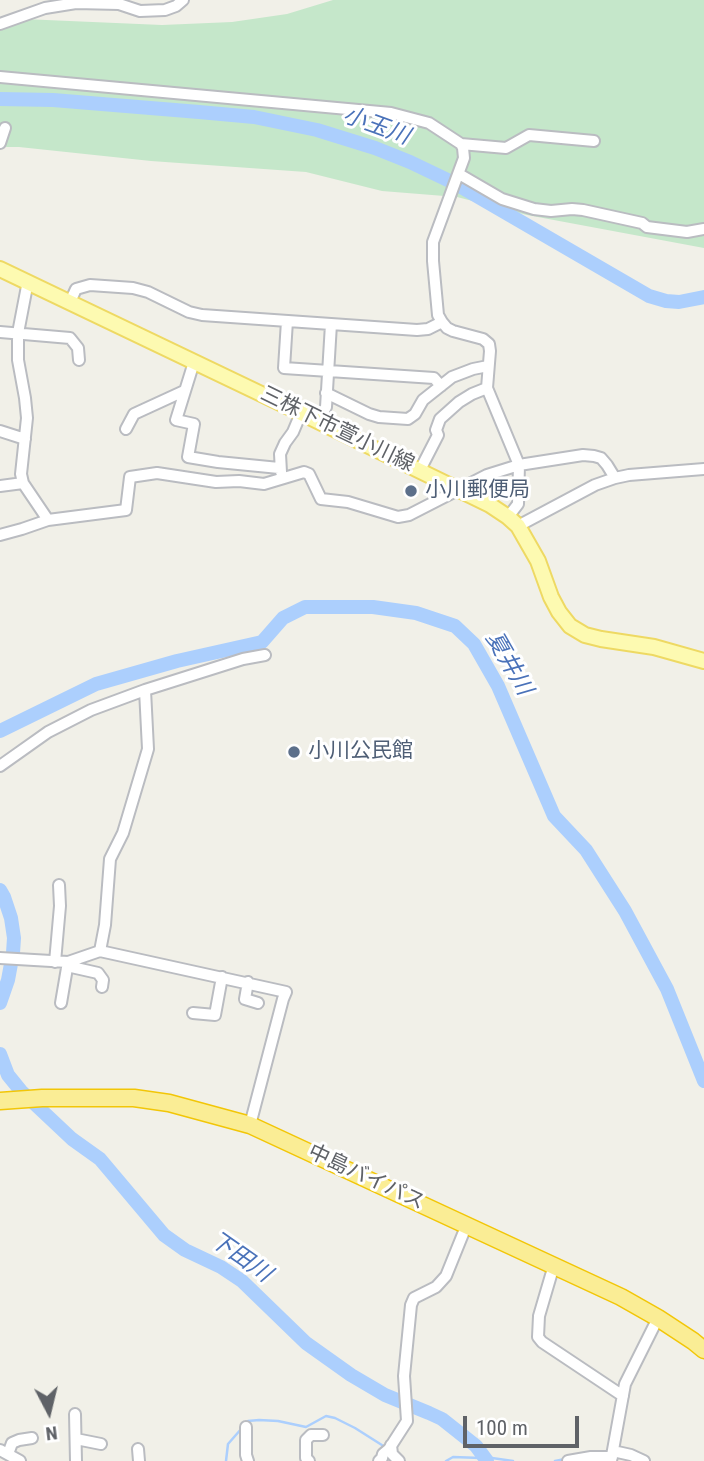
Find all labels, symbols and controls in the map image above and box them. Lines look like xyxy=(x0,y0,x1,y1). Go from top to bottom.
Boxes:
water label: 小玉川 xyxy=(339,102,413,152)
street label: 三株下市萱小川線 xyxy=(256,382,418,478)
place label: 小川郵便局 xyxy=(425,478,530,504)
marker: 小川郵便局 xyxy=(403,483,419,499)
water label: 夏井川 xyxy=(479,627,537,701)
place label: 小川公民館 xyxy=(308,739,413,765)
marker: 小川公民館 xyxy=(286,744,302,760)
street label: 中島バイパス xyxy=(304,1140,428,1216)
water label: 下田川 xyxy=(204,1227,276,1289)
north arrow xyxy=(14,1377,84,1447)
scale bar xyxy=(466,1402,582,1446)
text: 100 m xyxy=(476,1416,528,1440)
text: N xyxy=(44,1421,59,1445)

